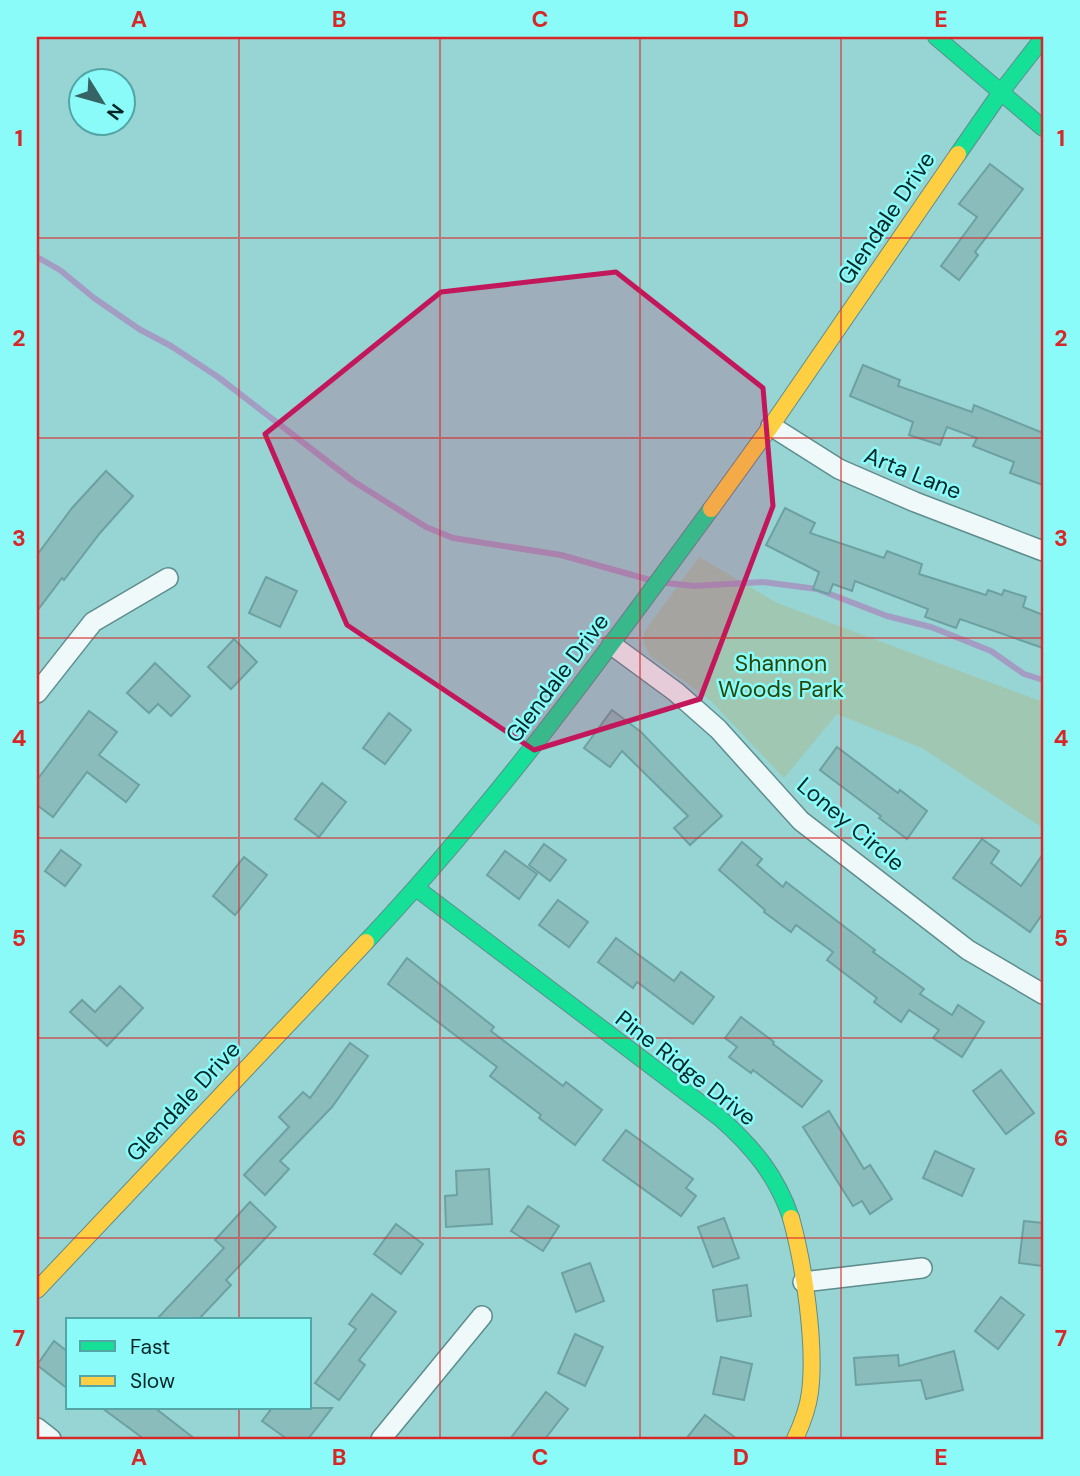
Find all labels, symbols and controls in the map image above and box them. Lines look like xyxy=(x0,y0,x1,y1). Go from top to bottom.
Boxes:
text: A xyxy=(131,4,147,34)
text: B xyxy=(332,4,346,34)
text: C xyxy=(532,4,548,34)
text: D xyxy=(733,4,749,34)
text: E xyxy=(934,4,948,34)
north arrow xyxy=(66,66,136,136)
text: N xyxy=(101,99,129,125)
text: 1 xyxy=(15,123,23,153)
text: 1 xyxy=(1057,123,1065,153)
street label: Glendale Drive xyxy=(830,146,942,290)
text: 2 xyxy=(12,323,26,353)
text: 2 xyxy=(1054,323,1068,353)
street label: Arta Lane xyxy=(860,440,966,506)
text: 3 xyxy=(12,523,26,553)
text: 3 xyxy=(1054,523,1068,553)
street label: Glendale Drive xyxy=(499,607,615,749)
park label: Shannon Woods Park xyxy=(718,648,844,704)
text: 4 xyxy=(12,723,27,753)
text: 4 xyxy=(1054,723,1069,753)
street label: Loney Circle xyxy=(791,770,911,878)
text: 5 xyxy=(12,923,26,953)
text: 5 xyxy=(1054,923,1068,953)
street label: Pine Ridge Drive xyxy=(609,1004,763,1132)
street label: Glendale Drive xyxy=(119,1034,247,1168)
text: 6 xyxy=(12,1123,26,1153)
text: 6 xyxy=(1054,1123,1068,1153)
legend xyxy=(66,1318,312,1410)
text: 7 xyxy=(13,1323,25,1353)
text: 7 xyxy=(1055,1323,1067,1353)
text: Fast xyxy=(130,1333,170,1361)
text: Slow xyxy=(130,1367,175,1395)
text: A xyxy=(131,1442,147,1472)
text: B xyxy=(332,1442,346,1472)
text: C xyxy=(532,1442,548,1472)
text: D xyxy=(733,1442,749,1472)
text: E xyxy=(934,1442,948,1472)

